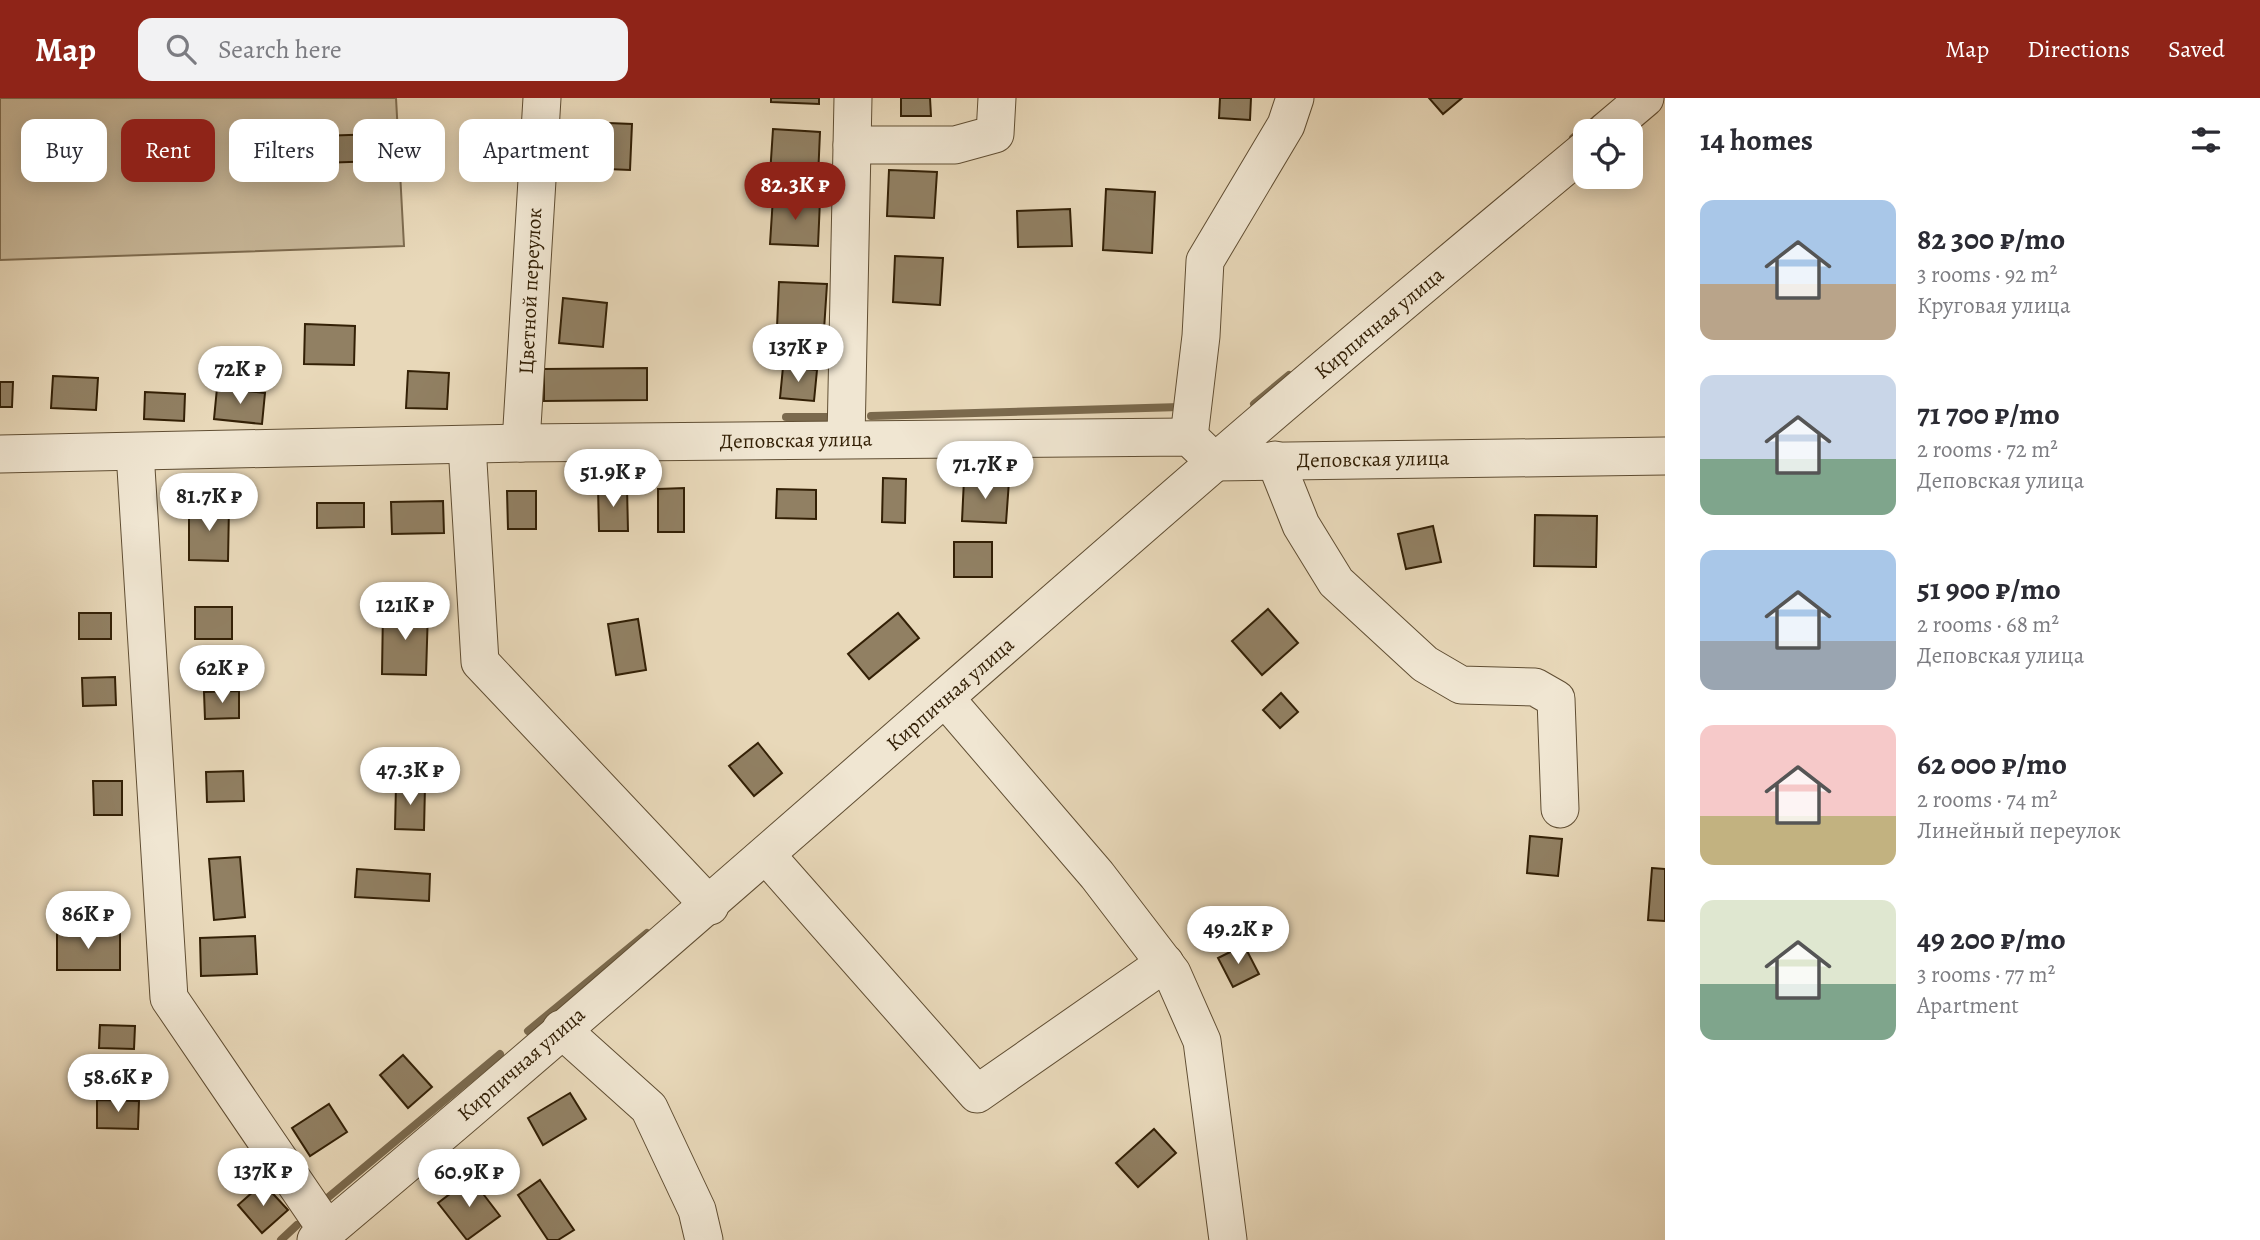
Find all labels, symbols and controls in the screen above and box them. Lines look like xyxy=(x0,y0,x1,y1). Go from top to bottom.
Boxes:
search box xyxy=(138,18,628,81)
text: Map xyxy=(35,27,96,72)
icon: search xyxy=(162,30,200,68)
text: Search here xyxy=(218,32,342,67)
text: Map xyxy=(1945,33,1989,65)
text: Directions xyxy=(2027,33,2130,65)
text: Saved xyxy=(2168,33,2225,65)
chip: Buy xyxy=(21,119,107,182)
chip: Rent xyxy=(121,119,215,182)
chip: Filters xyxy=(229,119,339,182)
chip: New xyxy=(353,119,445,182)
chip: Apartment xyxy=(459,119,614,182)
map controls xyxy=(1573,119,1643,189)
button: locate xyxy=(1573,119,1643,189)
text: 14 homes xyxy=(1700,120,1813,160)
icon: filters xyxy=(2187,121,2225,159)
pin: 82.3K ₽ xyxy=(730,162,860,222)
text: 82.3K ₽ xyxy=(760,169,830,200)
street label: Цветной переулок xyxy=(512,207,548,375)
text: 82 300 ₽/mo xyxy=(1917,219,2065,259)
icon: home xyxy=(1756,228,1840,312)
text: 3 rooms · 92 m² xyxy=(1917,259,2057,290)
street label: Кирпичная улица xyxy=(1308,260,1450,385)
text: Круговая улица xyxy=(1917,290,2071,321)
pin: 137K ₽ xyxy=(741,324,855,384)
text: 137K ₽ xyxy=(769,331,827,362)
pin: 72K ₽ xyxy=(191,346,289,406)
text: 72K ₽ xyxy=(214,353,266,384)
text: 71 700 ₽/mo xyxy=(1917,394,2060,434)
icon: home xyxy=(1756,403,1840,487)
street label: Деповская улица xyxy=(719,425,873,455)
text: 2 rooms · 72 m² xyxy=(1917,434,2058,465)
pin: 71.7K ₽ xyxy=(920,442,1050,501)
street label: Деповская улица xyxy=(1296,444,1450,474)
text: 71.7K ₽ xyxy=(953,448,1018,479)
pin: 51.9K ₽ xyxy=(548,450,678,509)
text: 51.9K ₽ xyxy=(580,456,646,487)
text: Деповская улица xyxy=(1917,465,2084,496)
pin: 81.7K ₽ xyxy=(144,474,274,533)
text: 81.7K ₽ xyxy=(176,480,242,511)
text: 51 900 ₽/mo xyxy=(1917,569,2061,609)
icon: home xyxy=(1756,578,1840,662)
pin: 121K ₽ xyxy=(348,582,462,642)
text: 121K ₽ xyxy=(376,589,434,620)
text: 2 rooms · 68 m² xyxy=(1917,609,2059,640)
street label: Кирпичная улица xyxy=(880,630,1020,757)
text: Деповская улица xyxy=(1917,640,2084,671)
pin: 62K ₽ xyxy=(173,646,271,705)
text: 62K ₽ xyxy=(196,652,248,683)
text: 62 000 ₽/mo xyxy=(1917,744,2067,784)
pin: 47.3K ₽ xyxy=(345,748,475,807)
icon: home xyxy=(1756,753,1840,837)
text: 47.3K ₽ xyxy=(376,754,444,785)
text: 2 rooms · 74 m² xyxy=(1917,784,2057,815)
text: Линейный переулок xyxy=(1917,815,2121,846)
pin: 86K ₽ xyxy=(39,892,137,951)
text: 86K ₽ xyxy=(62,898,114,929)
pin: 49.2K ₽ xyxy=(1173,906,1303,966)
text: 49.2K ₽ xyxy=(1203,913,1273,944)
text: 49 200 ₽/mo xyxy=(1917,919,2066,959)
icon: home xyxy=(1756,928,1840,1012)
text: 3 rooms · 77 m² xyxy=(1917,959,2055,990)
text: Apartment xyxy=(1917,990,2019,1021)
street label: Кирпичная улица xyxy=(451,1000,591,1127)
pin: 58.6K ₽ xyxy=(53,1054,183,1114)
text: 58.6K ₽ xyxy=(84,1061,152,1092)
pin: 137K ₽ xyxy=(206,1148,320,1208)
pin: 60.9K ₽ xyxy=(404,1150,534,1209)
text: 137K ₽ xyxy=(234,1155,292,1186)
text: 60.9K ₽ xyxy=(434,1156,504,1187)

